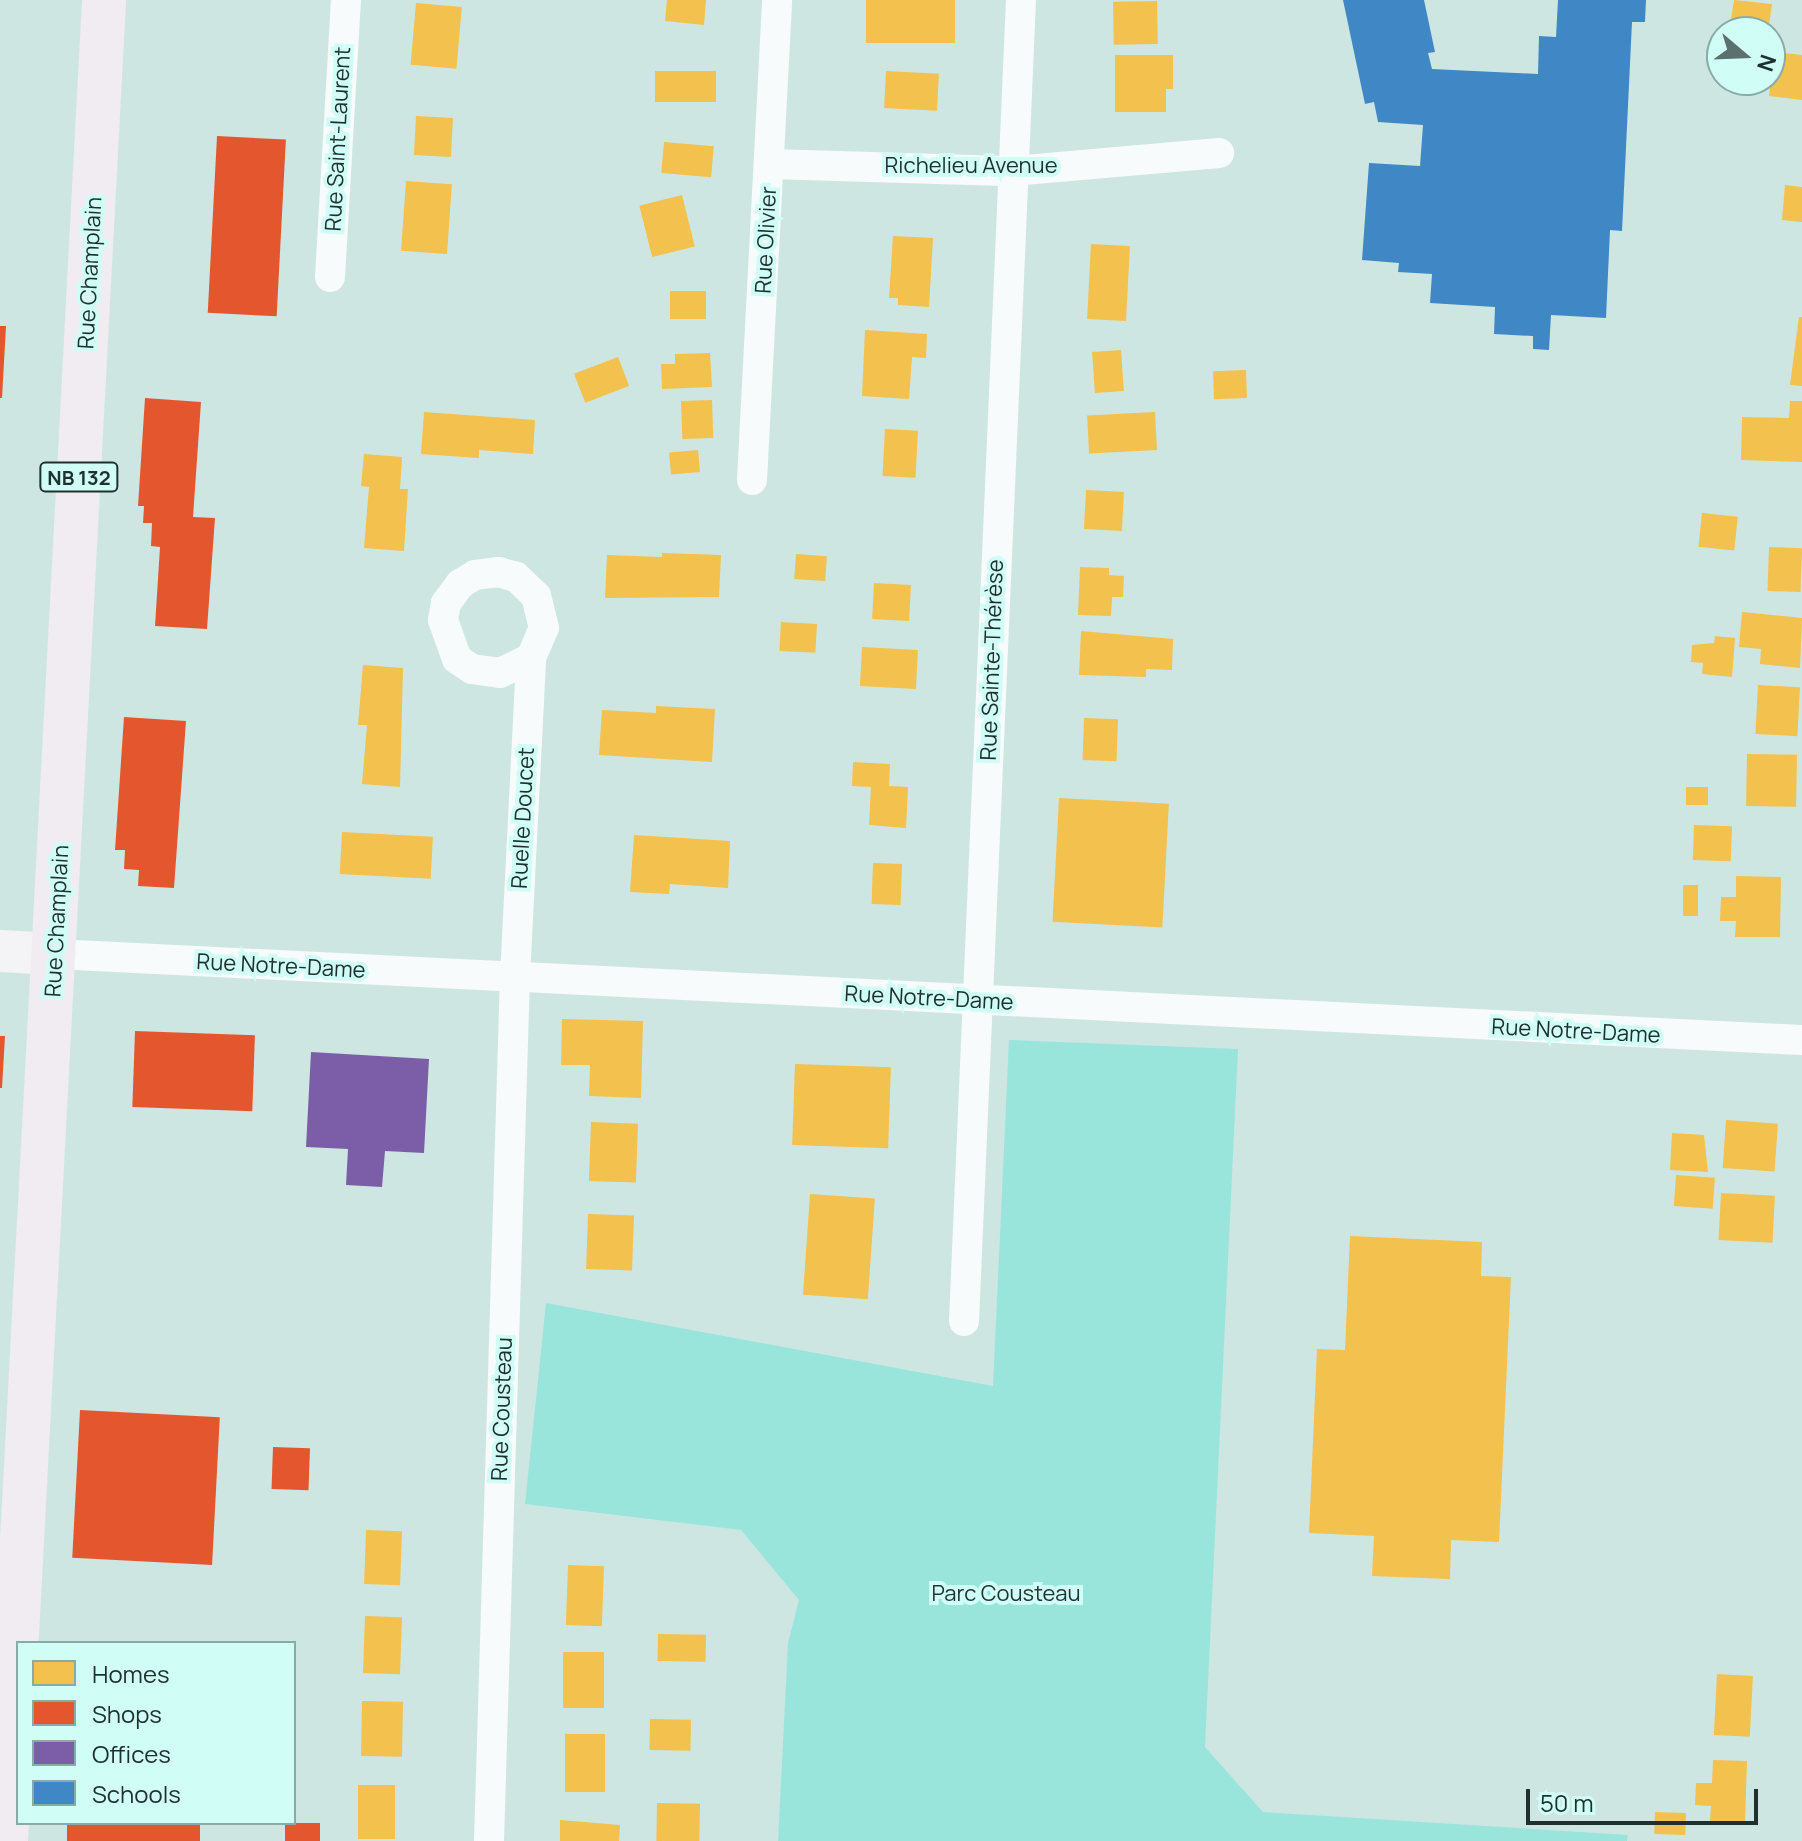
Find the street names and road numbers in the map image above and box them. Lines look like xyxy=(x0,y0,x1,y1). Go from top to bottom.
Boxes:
street label: Rue Saint-Laurent xyxy=(320,46,356,232)
street label: Richelieu Avenue xyxy=(884,153,1058,179)
street label: Rue Olivier xyxy=(750,186,782,294)
street label: Rue Champlain xyxy=(73,196,107,350)
road number: NB 132 xyxy=(39,461,119,493)
street label: Rue Sainte-Thérèse xyxy=(975,559,1009,761)
street label: Ruelle Doucet xyxy=(506,747,540,889)
street label: Rue Champlain xyxy=(40,844,74,998)
street label: Rue Notre-Dame xyxy=(196,948,366,984)
street label: Rue Notre-Dame xyxy=(844,980,1014,1016)
street label: Rue Notre-Dame xyxy=(1491,1013,1661,1049)
street label: Rue Cousteau xyxy=(486,1337,518,1481)

